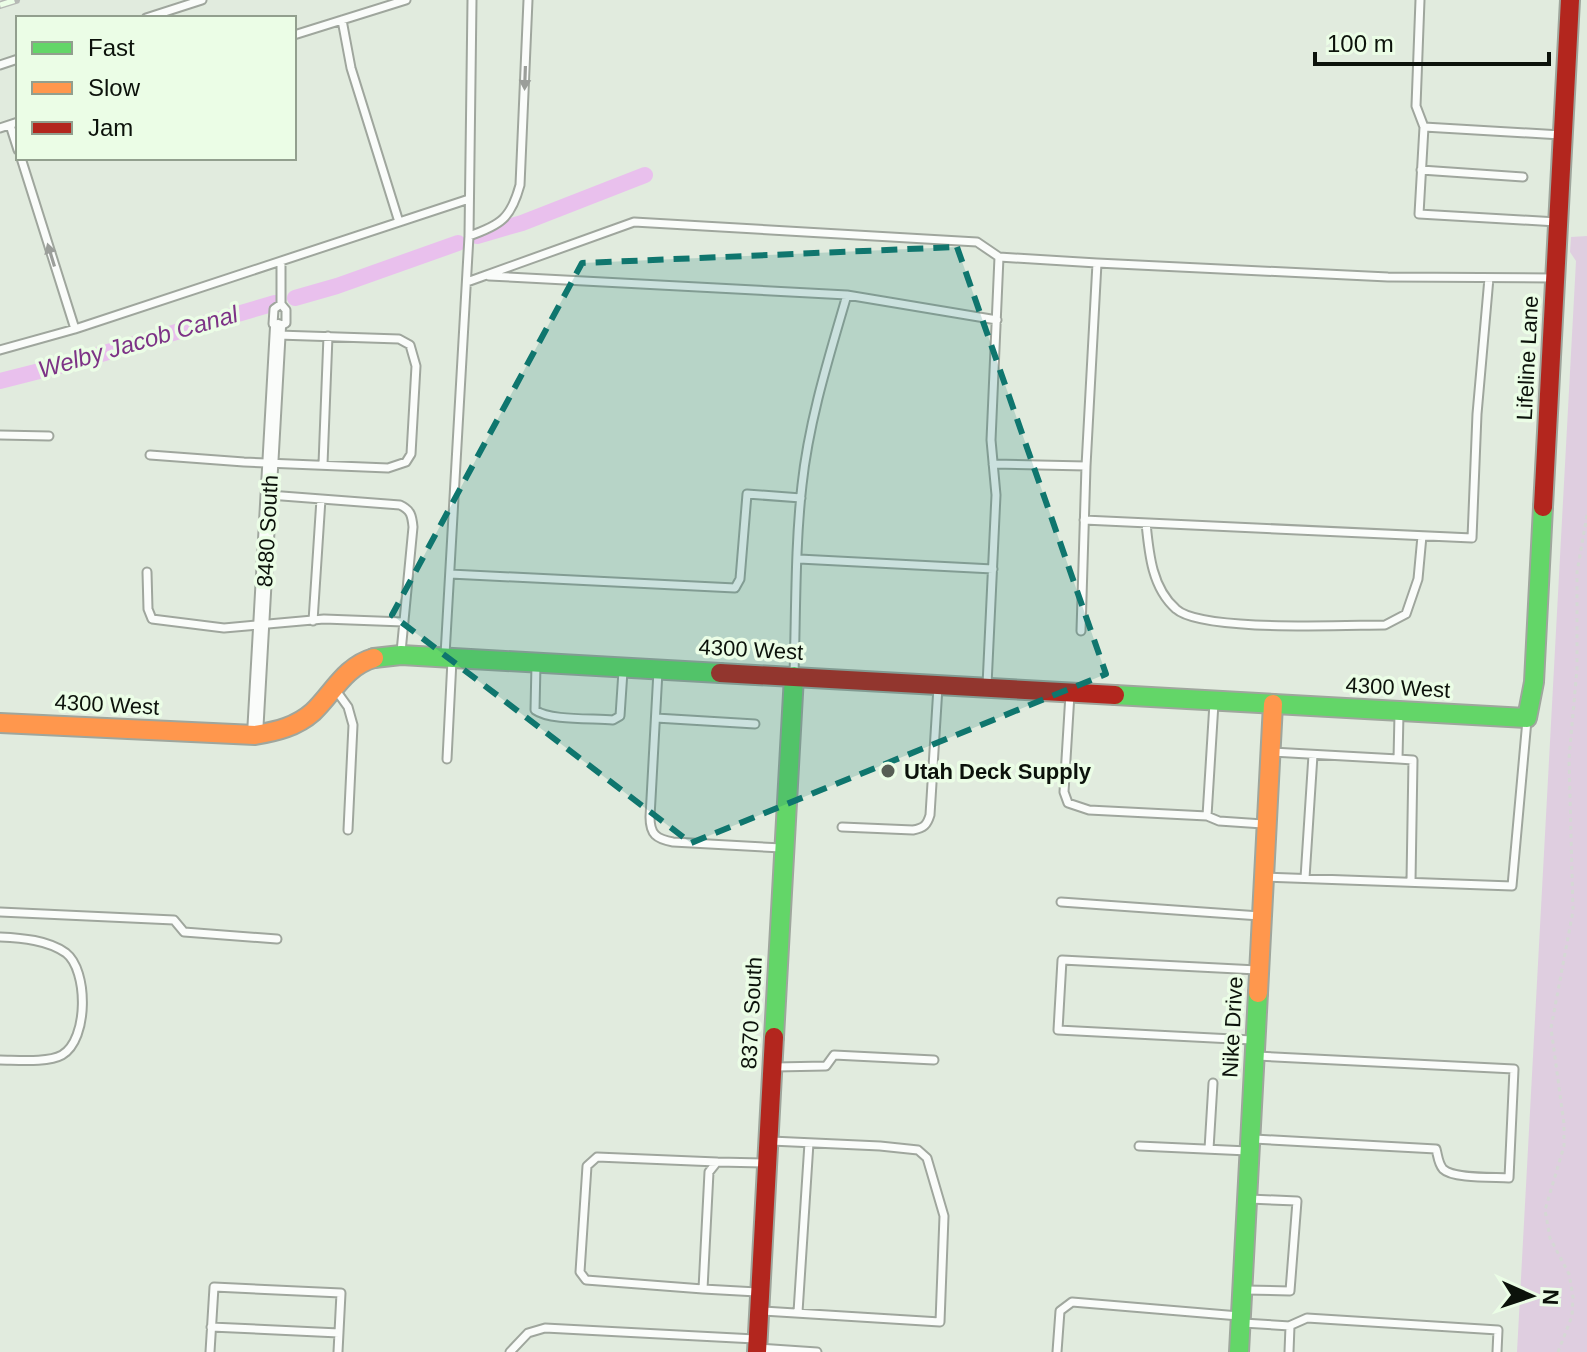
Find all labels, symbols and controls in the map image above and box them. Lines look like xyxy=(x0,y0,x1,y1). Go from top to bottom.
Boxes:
legend xyxy=(16,16,296,160)
scale bar xyxy=(1315,16,1549,66)
text: 100 m xyxy=(1327,30,1394,57)
text: Fast xyxy=(88,34,135,61)
one-way arrow xyxy=(518,66,531,91)
text: Slow xyxy=(88,74,141,101)
text: Jam xyxy=(88,114,133,141)
one-way arrow xyxy=(44,242,57,266)
street label: Lifeline Lane xyxy=(1512,295,1543,421)
water label: Welby Jacob Canal xyxy=(35,300,241,383)
street label: 8480 South xyxy=(252,474,283,588)
street label: 4300 West xyxy=(698,634,804,665)
street label: 4300 West xyxy=(1345,672,1451,703)
street label: 4300 West xyxy=(54,689,160,720)
place label: Utah Deck Supply xyxy=(904,759,1092,784)
marker: Utah Deck Supply xyxy=(879,762,897,780)
street label: 8370 South xyxy=(736,956,767,1070)
street label: Nike Drive xyxy=(1217,976,1248,1078)
north arrow xyxy=(1491,1256,1571,1336)
text: N xyxy=(1538,1288,1563,1306)

